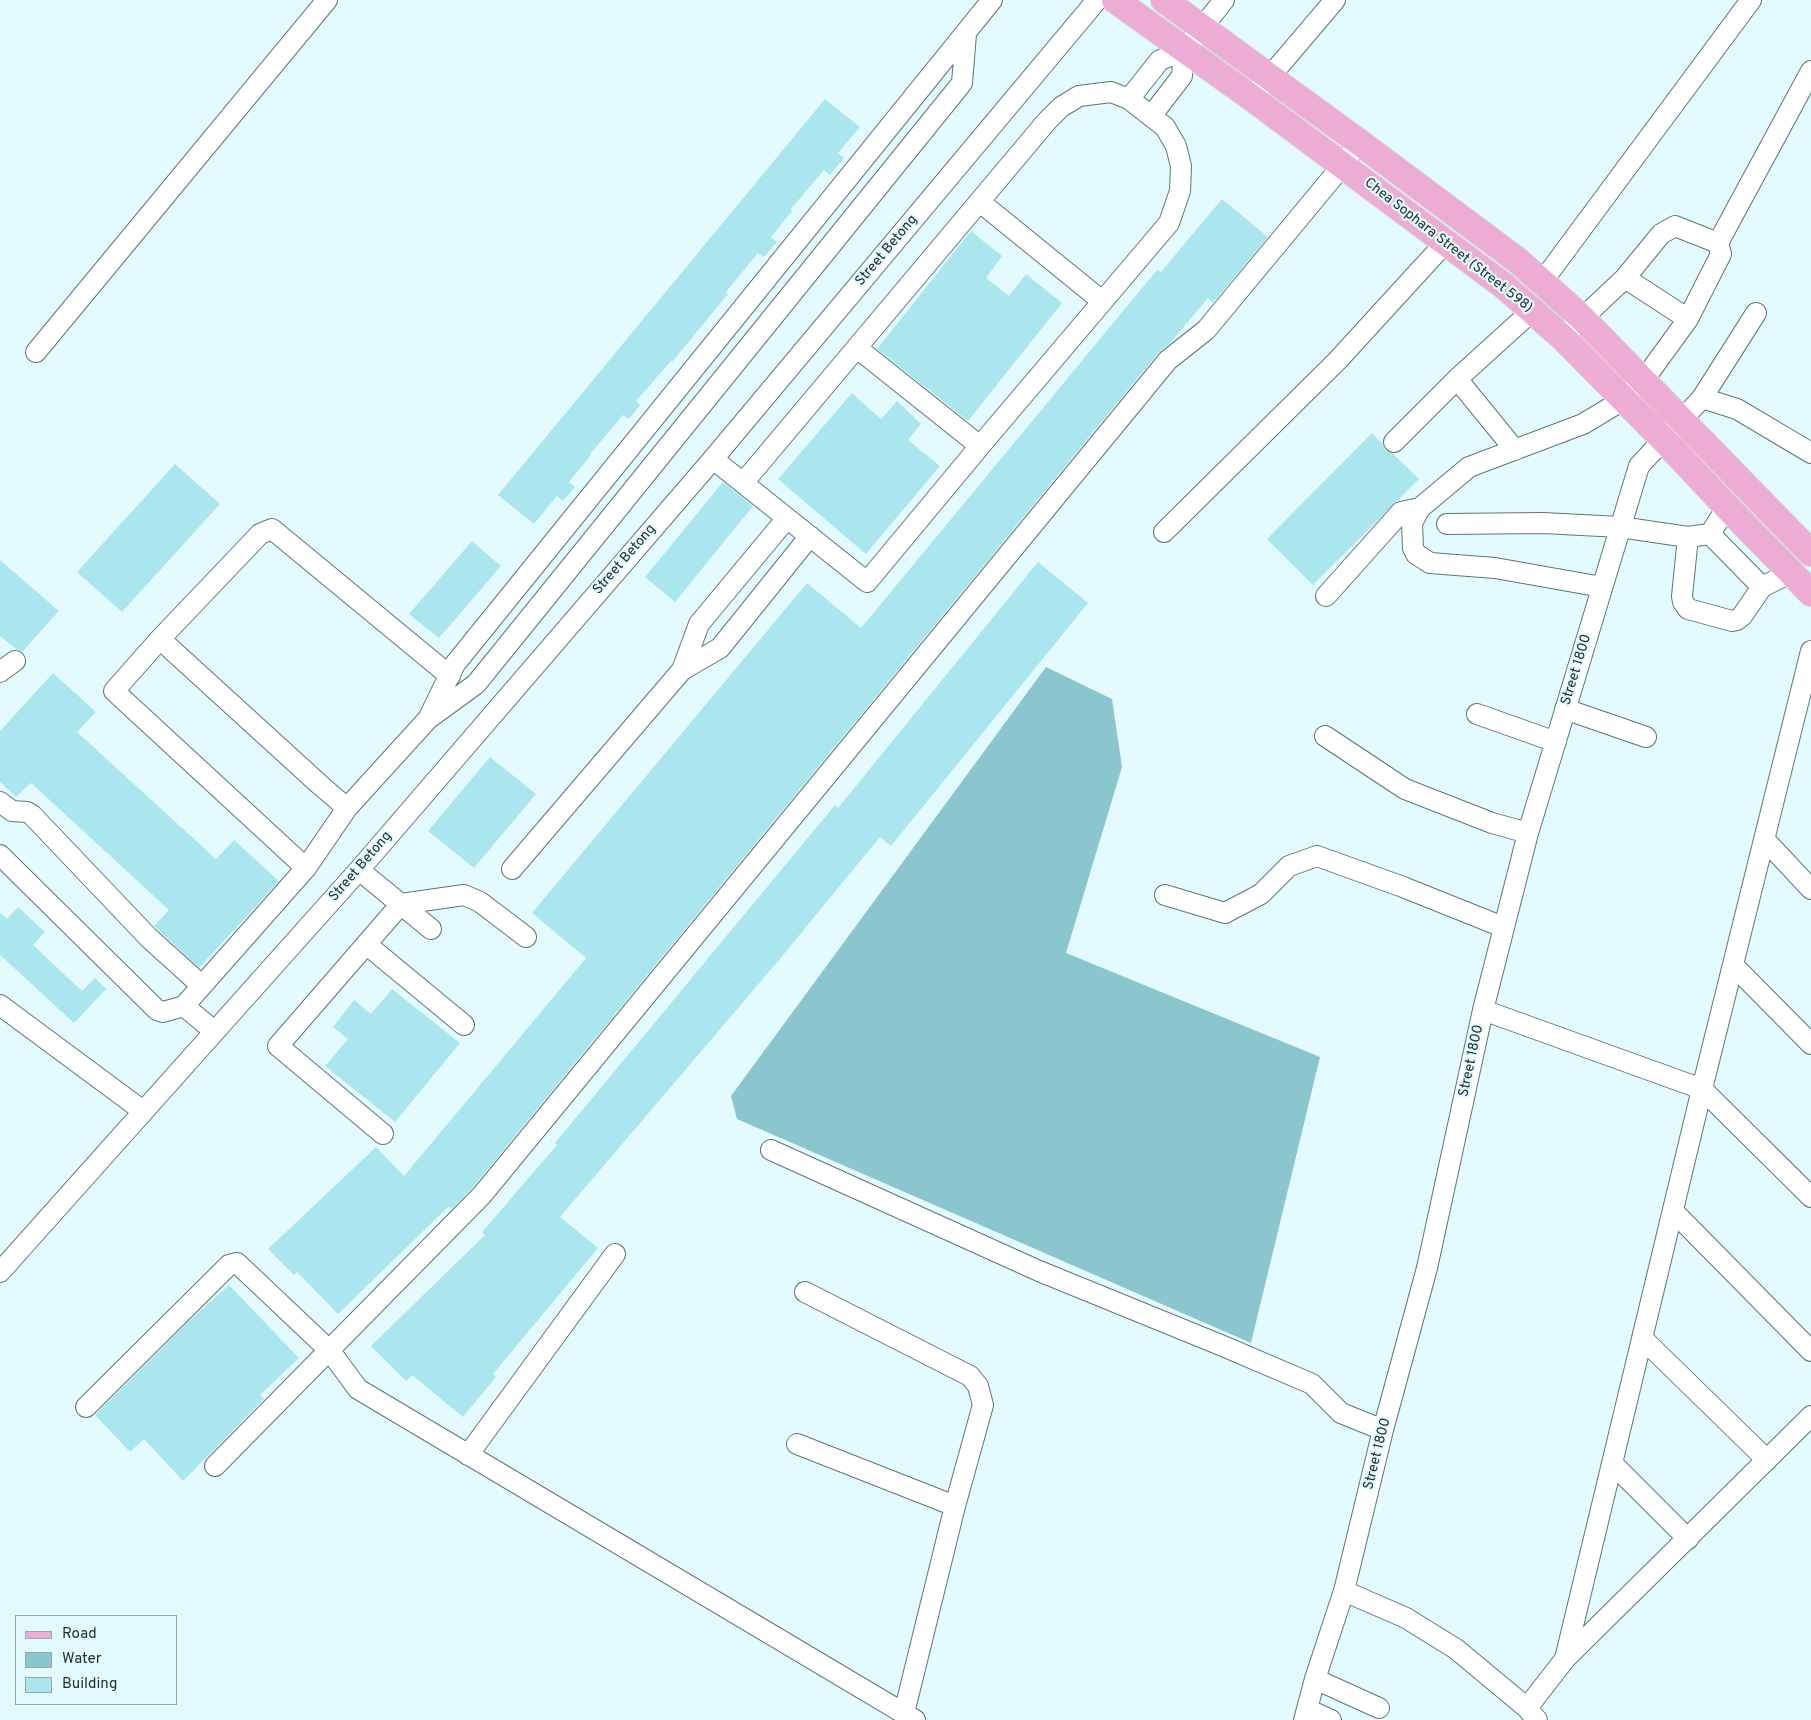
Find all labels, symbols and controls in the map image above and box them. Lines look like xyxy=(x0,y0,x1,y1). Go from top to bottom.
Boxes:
street label: Chea Sophara Street (Street 598) xyxy=(1360,175,1536,317)
street label: Street Betong xyxy=(852,212,922,290)
street label: Street Betong xyxy=(590,522,660,598)
street label: Street 1800 xyxy=(1558,632,1596,708)
street label: Street Betong xyxy=(326,829,396,905)
street label: Street 1800 xyxy=(1456,1023,1488,1099)
street label: Street 1800 xyxy=(1361,1416,1395,1492)
legend xyxy=(15,1615,178,1705)
text: Road xyxy=(62,1625,97,1644)
text: Water xyxy=(62,1650,101,1669)
text: Building xyxy=(62,1675,117,1694)

